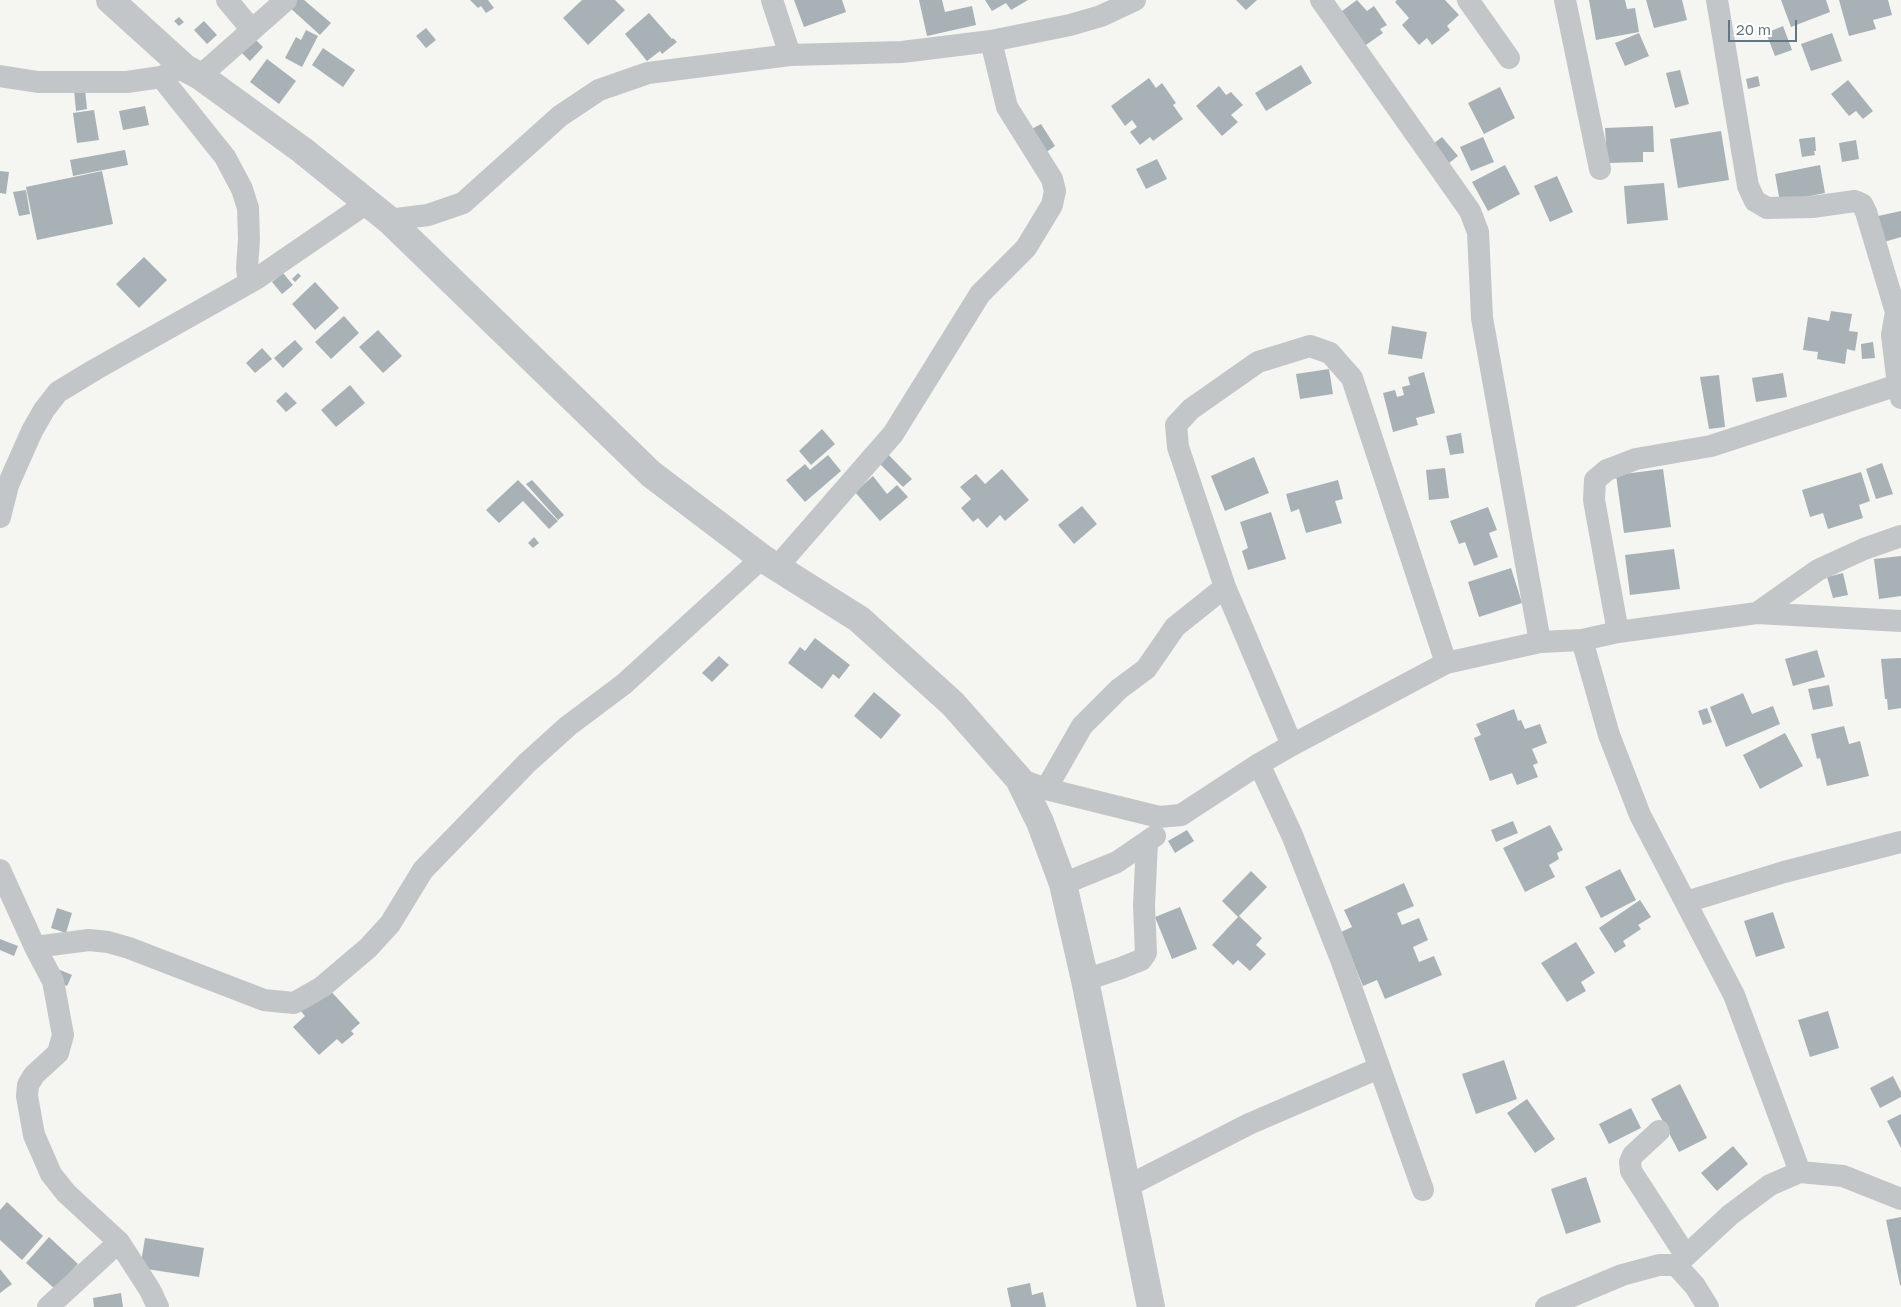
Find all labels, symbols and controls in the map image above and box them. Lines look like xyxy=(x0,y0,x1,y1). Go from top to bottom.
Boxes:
scale bar xyxy=(1731,10,1800,42)
text: 20 m xyxy=(1736,20,1771,38)

